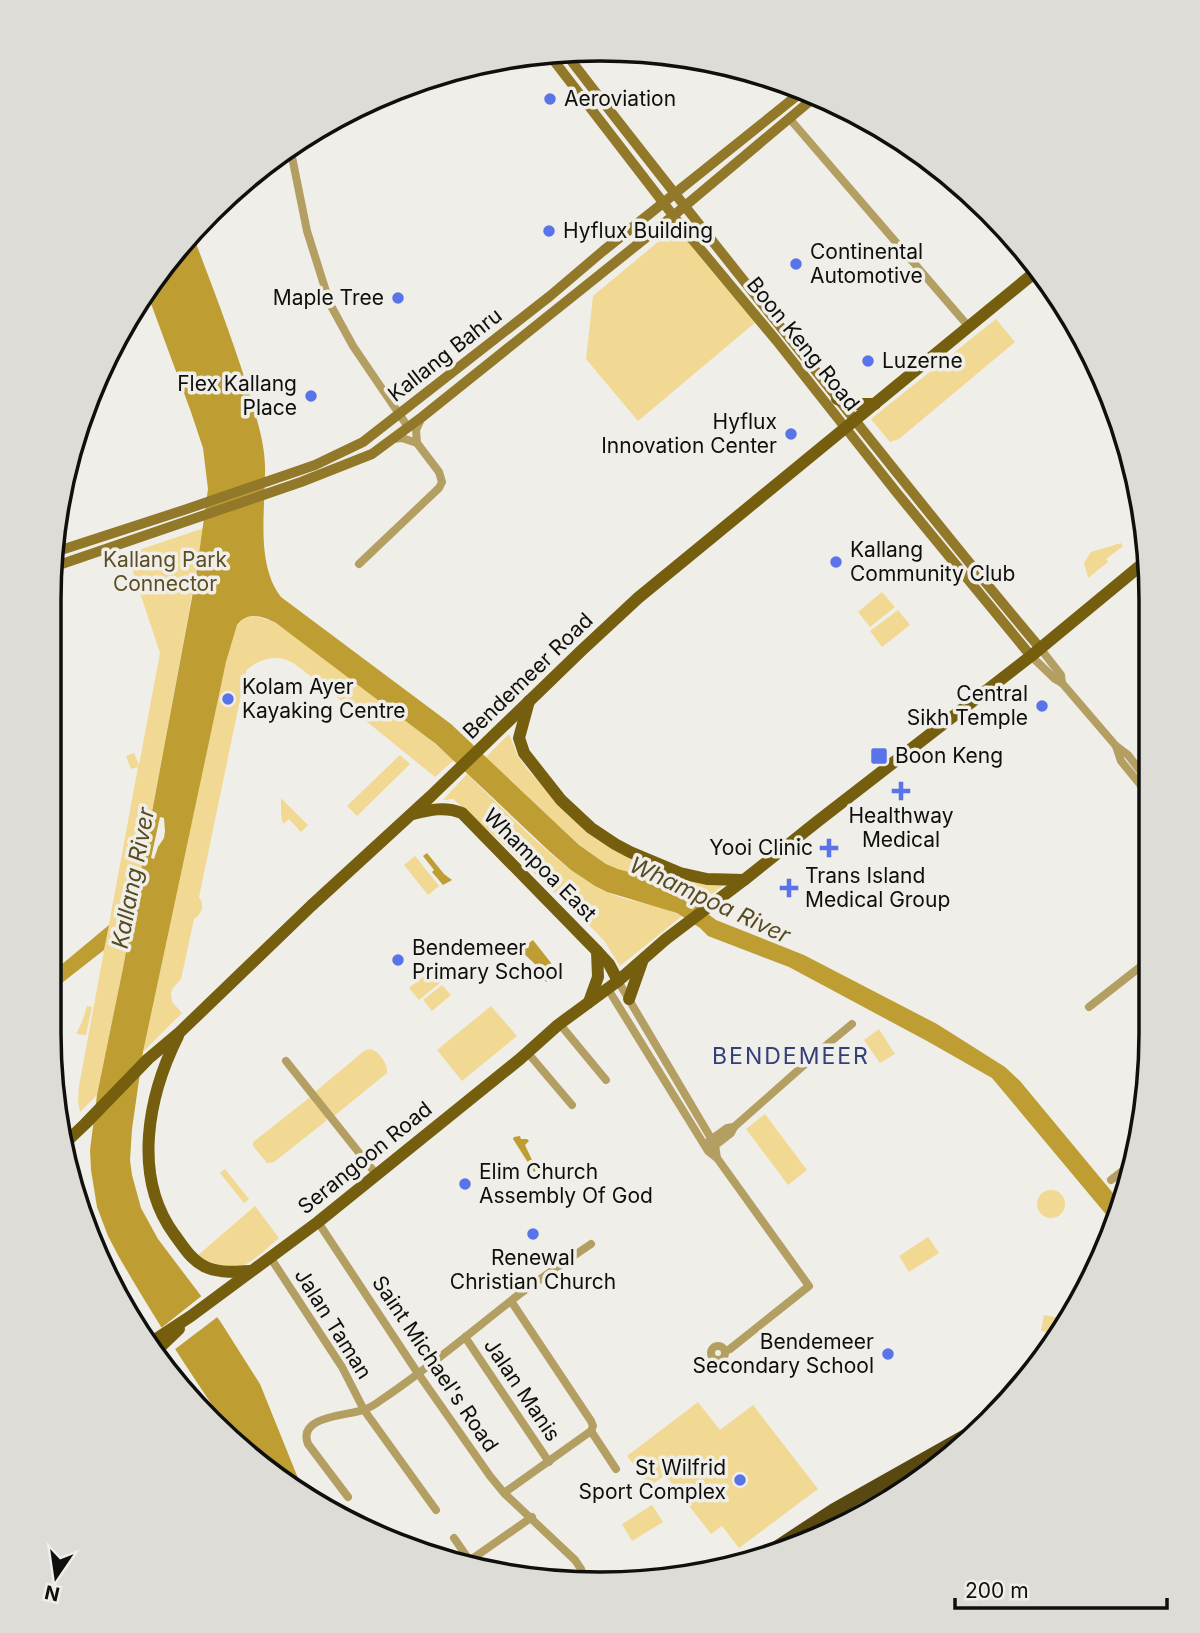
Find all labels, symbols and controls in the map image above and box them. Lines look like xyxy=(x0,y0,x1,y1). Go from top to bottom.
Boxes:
place label: Aeroviation xyxy=(564,86,676,111)
marker: Aeroviation xyxy=(542,91,558,107)
place label: Hyflux Building xyxy=(563,218,713,243)
marker: Hyflux Building xyxy=(541,223,557,239)
place label: Continental Automotive xyxy=(810,239,923,288)
marker: Continental Automotive xyxy=(788,256,804,272)
street label: Boon Keng Road xyxy=(742,272,865,416)
place label: Maple Tree xyxy=(273,285,384,310)
marker: Maple Tree xyxy=(390,290,406,306)
street label: Kallang Bahru xyxy=(383,302,507,407)
place label: Luzerne xyxy=(882,348,963,373)
marker: Luzerne xyxy=(860,353,876,369)
place label: Flex Kallang Place xyxy=(177,371,297,420)
marker: Flex Kallang Place xyxy=(303,388,319,404)
place label: Hyflux Innovation Center xyxy=(601,409,777,458)
marker: Hyflux Innovation Center xyxy=(783,426,799,442)
place label: Kallang Community Club xyxy=(850,537,1015,586)
park label: Kallang Park Connector xyxy=(103,547,227,596)
marker: Kallang Community Club xyxy=(828,554,844,570)
street label: Bendemeer Road xyxy=(458,607,598,744)
place label: Kolam Ayer Kayaking Centre xyxy=(242,674,406,723)
place label: Central Sikh Temple xyxy=(907,681,1028,730)
marker: Kolam Ayer Kayaking Centre xyxy=(220,691,236,707)
marker: Central Sikh Temple xyxy=(1034,698,1050,714)
place label: Boon Keng xyxy=(895,743,1003,768)
marker: Boon Keng xyxy=(869,746,889,766)
marker: Healthway Medical xyxy=(891,781,911,801)
street label: Whampoa East xyxy=(479,803,602,926)
place label: Healthway Medical xyxy=(849,803,954,852)
water label: Kallang River xyxy=(106,804,161,951)
place label: Yooi Clinic xyxy=(709,835,813,860)
marker: Yooi Clinic xyxy=(819,838,839,858)
water label: Whampoa River xyxy=(625,851,796,950)
place label: Trans Island Medical Group xyxy=(805,863,950,912)
marker: Trans Island Medical Group xyxy=(779,878,799,898)
place label: Bendemeer Primary School xyxy=(412,935,563,984)
marker: Bendemeer Primary School xyxy=(390,952,406,968)
district label: BENDEMEER xyxy=(712,1042,870,1070)
street label: Serangoon Road xyxy=(293,1096,437,1219)
place label: Elim Church Assembly Of God xyxy=(479,1159,653,1208)
marker: Elim Church Assembly Of God xyxy=(457,1176,473,1192)
marker: Renewal Christian Church xyxy=(525,1226,541,1242)
place label: Renewal Christian Church xyxy=(450,1245,616,1294)
street label: Jalan Taman xyxy=(290,1264,377,1384)
street label: Saint Michael's Road xyxy=(367,1271,504,1457)
place label: Bendemeer Secondary School xyxy=(693,1329,874,1378)
street label: Jalan Manis xyxy=(479,1334,566,1446)
marker: Bendemeer Secondary School xyxy=(880,1346,896,1362)
place label: St Wilfrid Sport Complex xyxy=(579,1455,726,1504)
marker: St Wilfrid Sport Complex xyxy=(732,1472,748,1488)
north arrow xyxy=(21,1542,91,1612)
scale bar xyxy=(955,1566,1167,1610)
text: 200 m xyxy=(965,1578,1029,1603)
text: N xyxy=(43,1580,62,1606)

